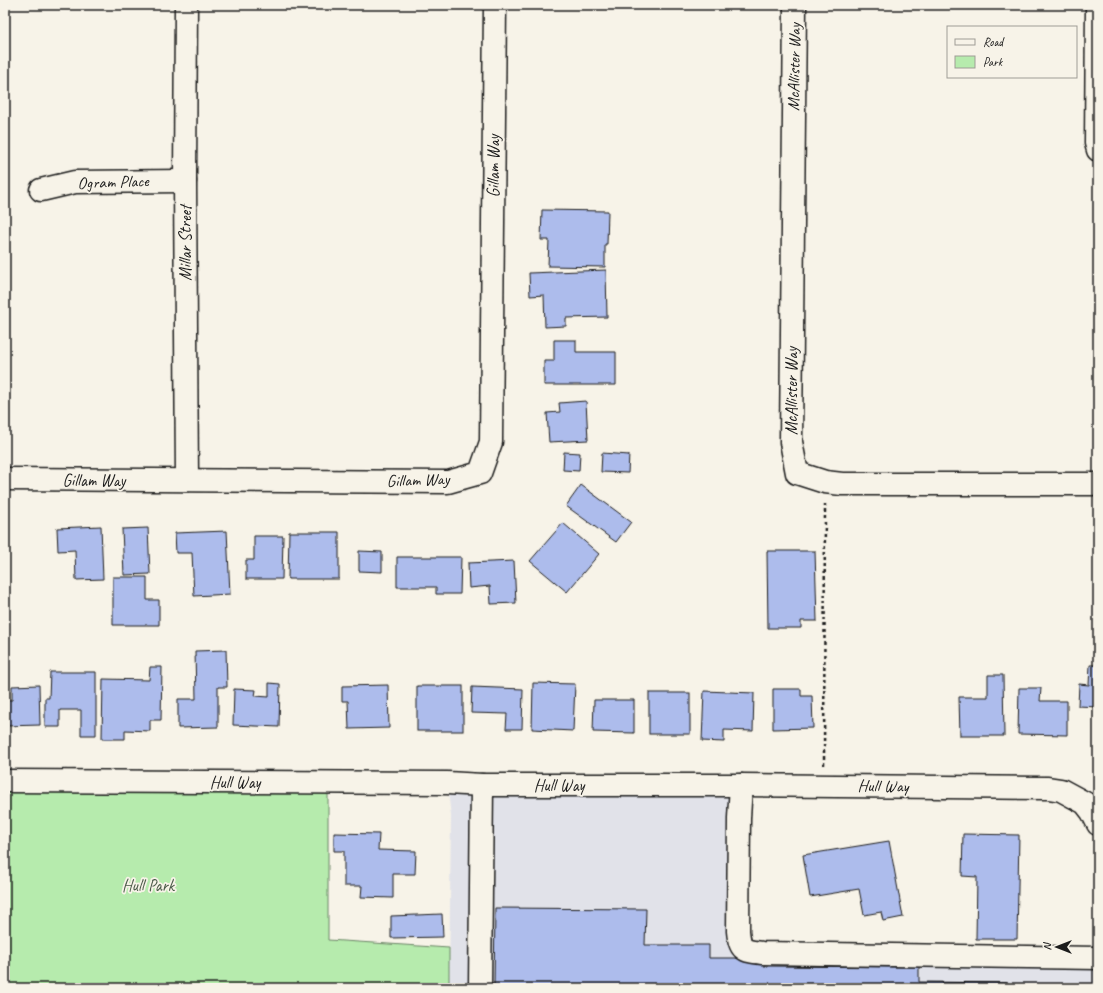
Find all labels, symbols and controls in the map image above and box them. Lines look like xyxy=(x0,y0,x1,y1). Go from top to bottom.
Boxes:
street label: McAllister Way xyxy=(783,22,805,111)
legend xyxy=(947,26,1077,78)
text: Road xyxy=(983,34,1005,50)
text: Park xyxy=(983,54,1004,70)
street label: Gillam Way xyxy=(483,133,504,197)
street label: Ogram Place xyxy=(77,170,150,194)
street label: Millar Street xyxy=(175,203,196,281)
street label: McAllister Way xyxy=(781,346,802,435)
street label: Gillam Way xyxy=(386,468,451,492)
street label: Gillam Way xyxy=(63,470,127,491)
street label: Hull Way xyxy=(210,772,262,793)
street label: Hull Way xyxy=(534,775,586,796)
street label: Hull Way xyxy=(857,775,910,797)
park label: Hull Park xyxy=(122,875,176,896)
north arrow xyxy=(1037,927,1077,967)
text: N xyxy=(1040,941,1054,950)

